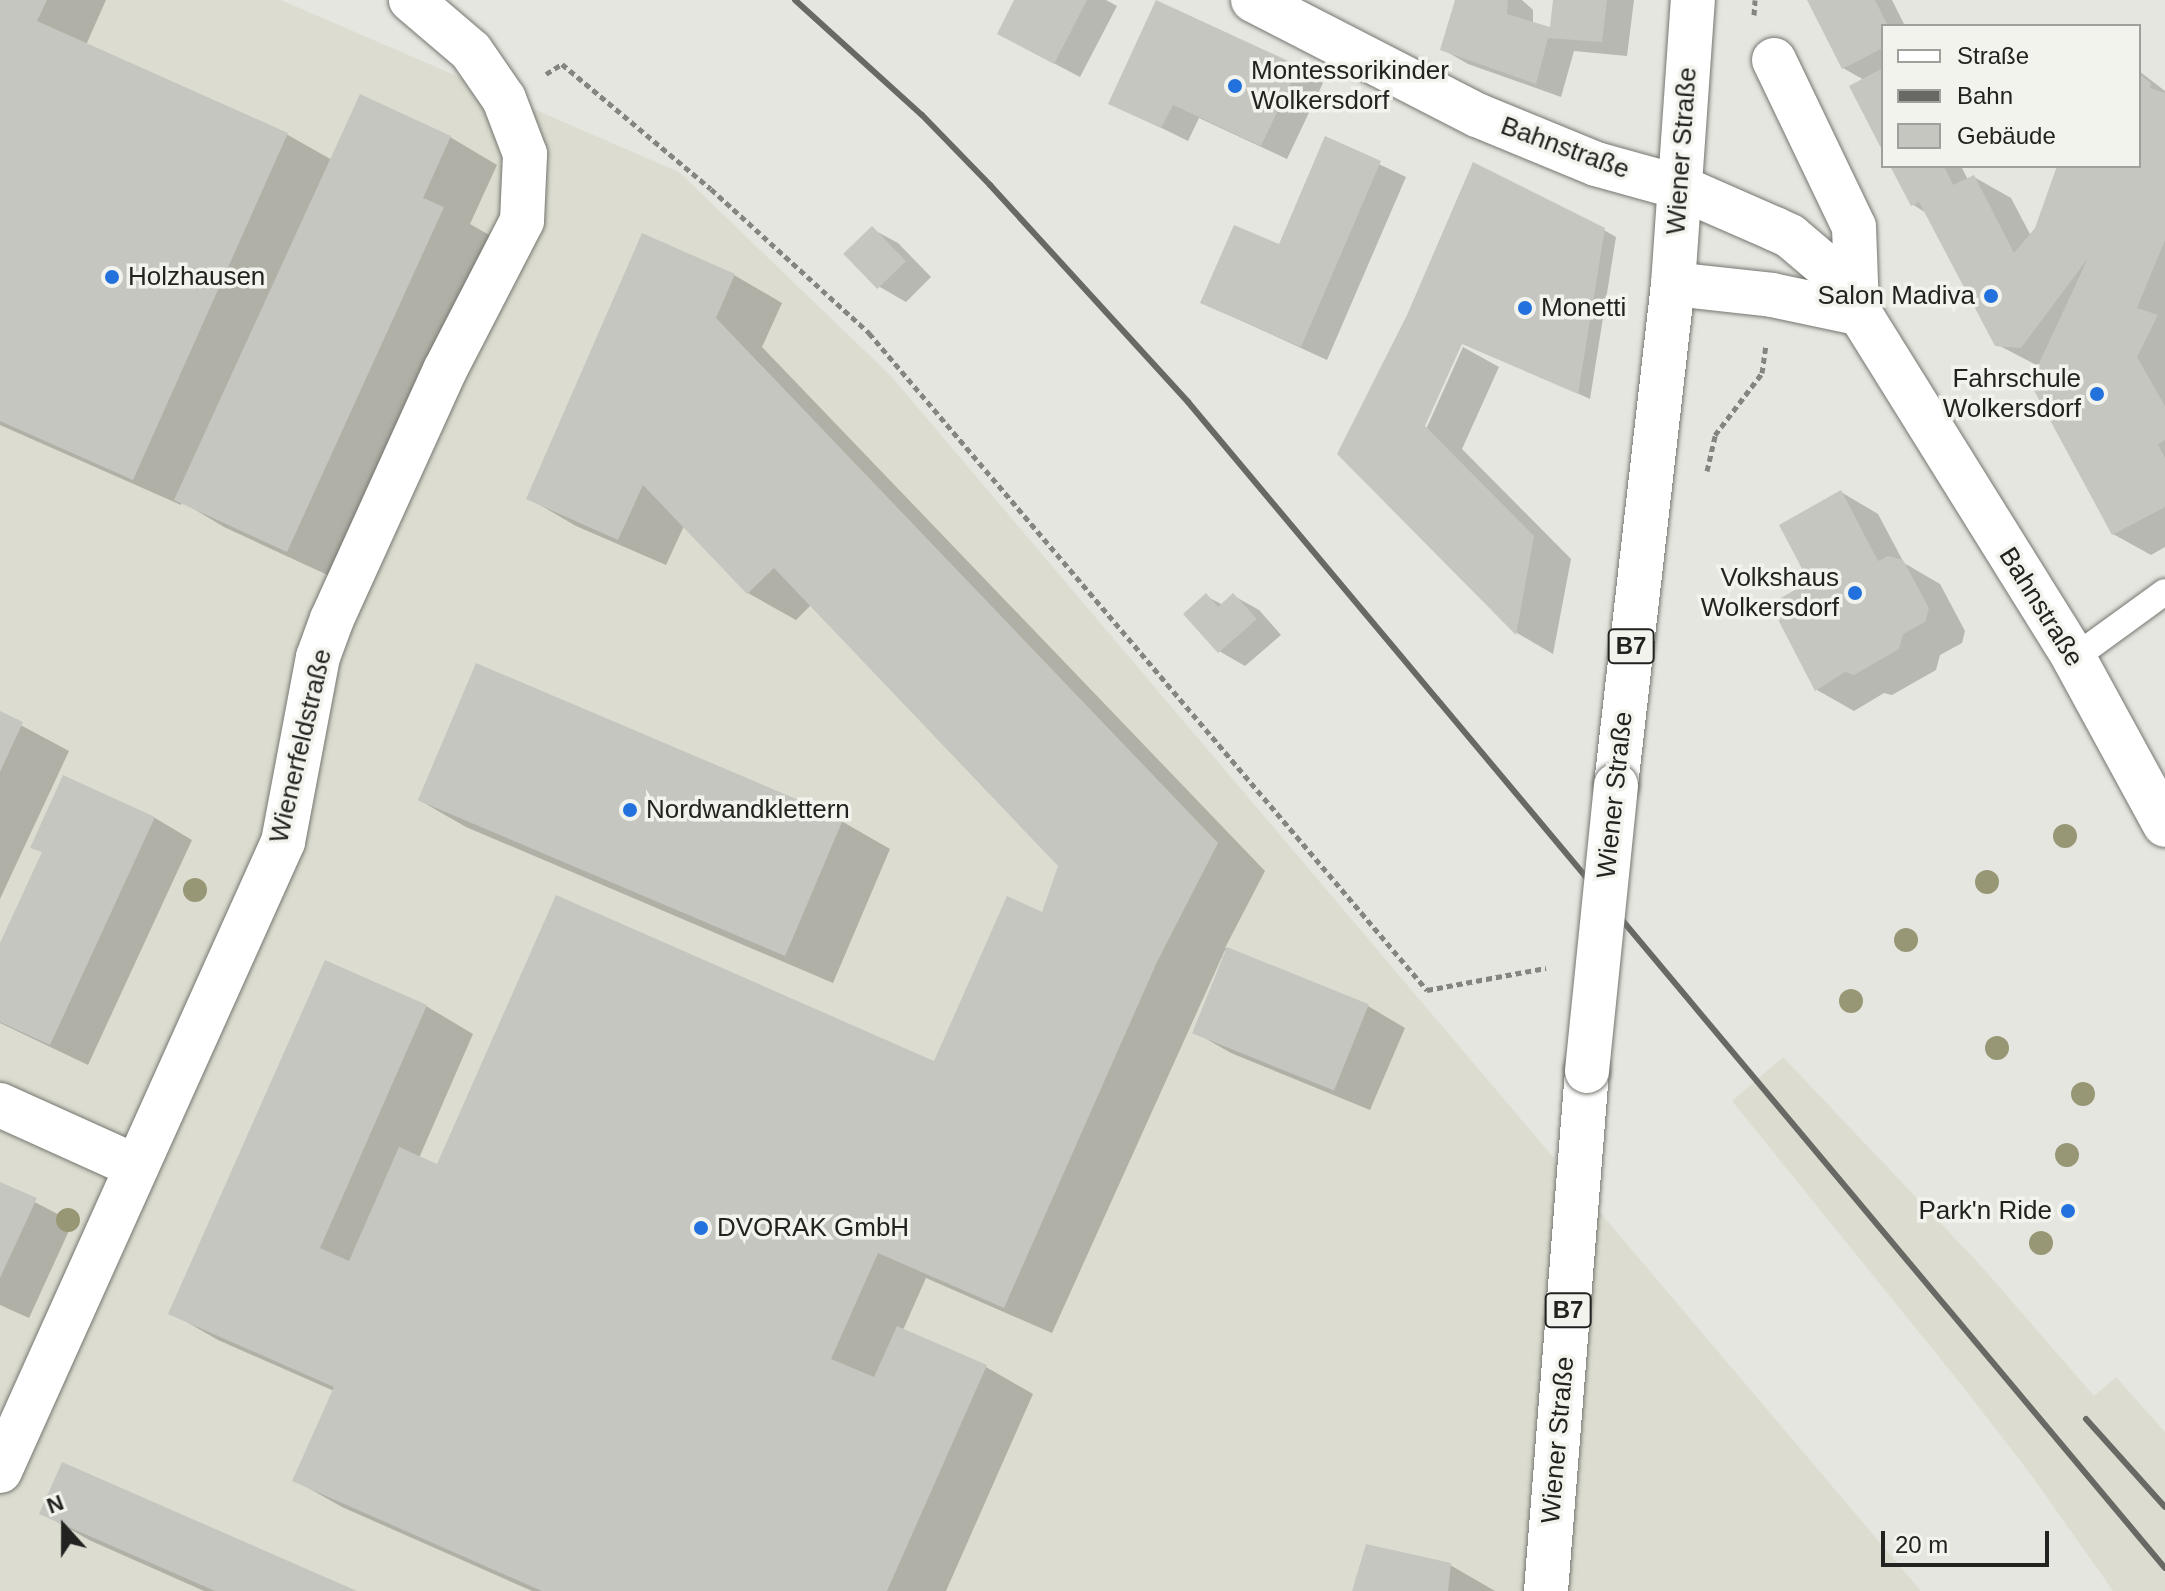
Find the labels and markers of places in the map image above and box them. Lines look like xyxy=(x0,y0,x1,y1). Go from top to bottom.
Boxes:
place label: Montessorikinder Wolkersdorf xyxy=(1251,55,1449,116)
marker: Montessorikinder Wolkersdorf xyxy=(1226,77,1244,95)
place label: Holzhausen xyxy=(128,261,265,293)
marker: Holzhausen xyxy=(103,268,121,286)
place label: Salon Madiva xyxy=(1817,280,1975,312)
marker: Salon Madiva xyxy=(1982,287,2000,305)
place label: Monetti xyxy=(1541,292,1626,324)
marker: Monetti xyxy=(1516,299,1534,317)
place label: Fahrschule Wolkersdorf xyxy=(1943,363,2081,424)
marker: Fahrschule Wolkersdorf xyxy=(2088,385,2106,403)
place label: Volkshaus Wolkersdorf xyxy=(1701,562,1839,624)
marker: Volkshaus Wolkersdorf xyxy=(1846,584,1864,602)
place label: Nordwandklettern xyxy=(646,794,850,826)
marker: Nordwandklettern xyxy=(621,801,639,819)
place label: Park'n Ride xyxy=(1918,1195,2052,1227)
marker: Park'n Ride xyxy=(2059,1202,2077,1220)
place label: DVORAK GmbH xyxy=(717,1212,909,1244)
marker: DVORAK GmbH xyxy=(692,1219,710,1237)

